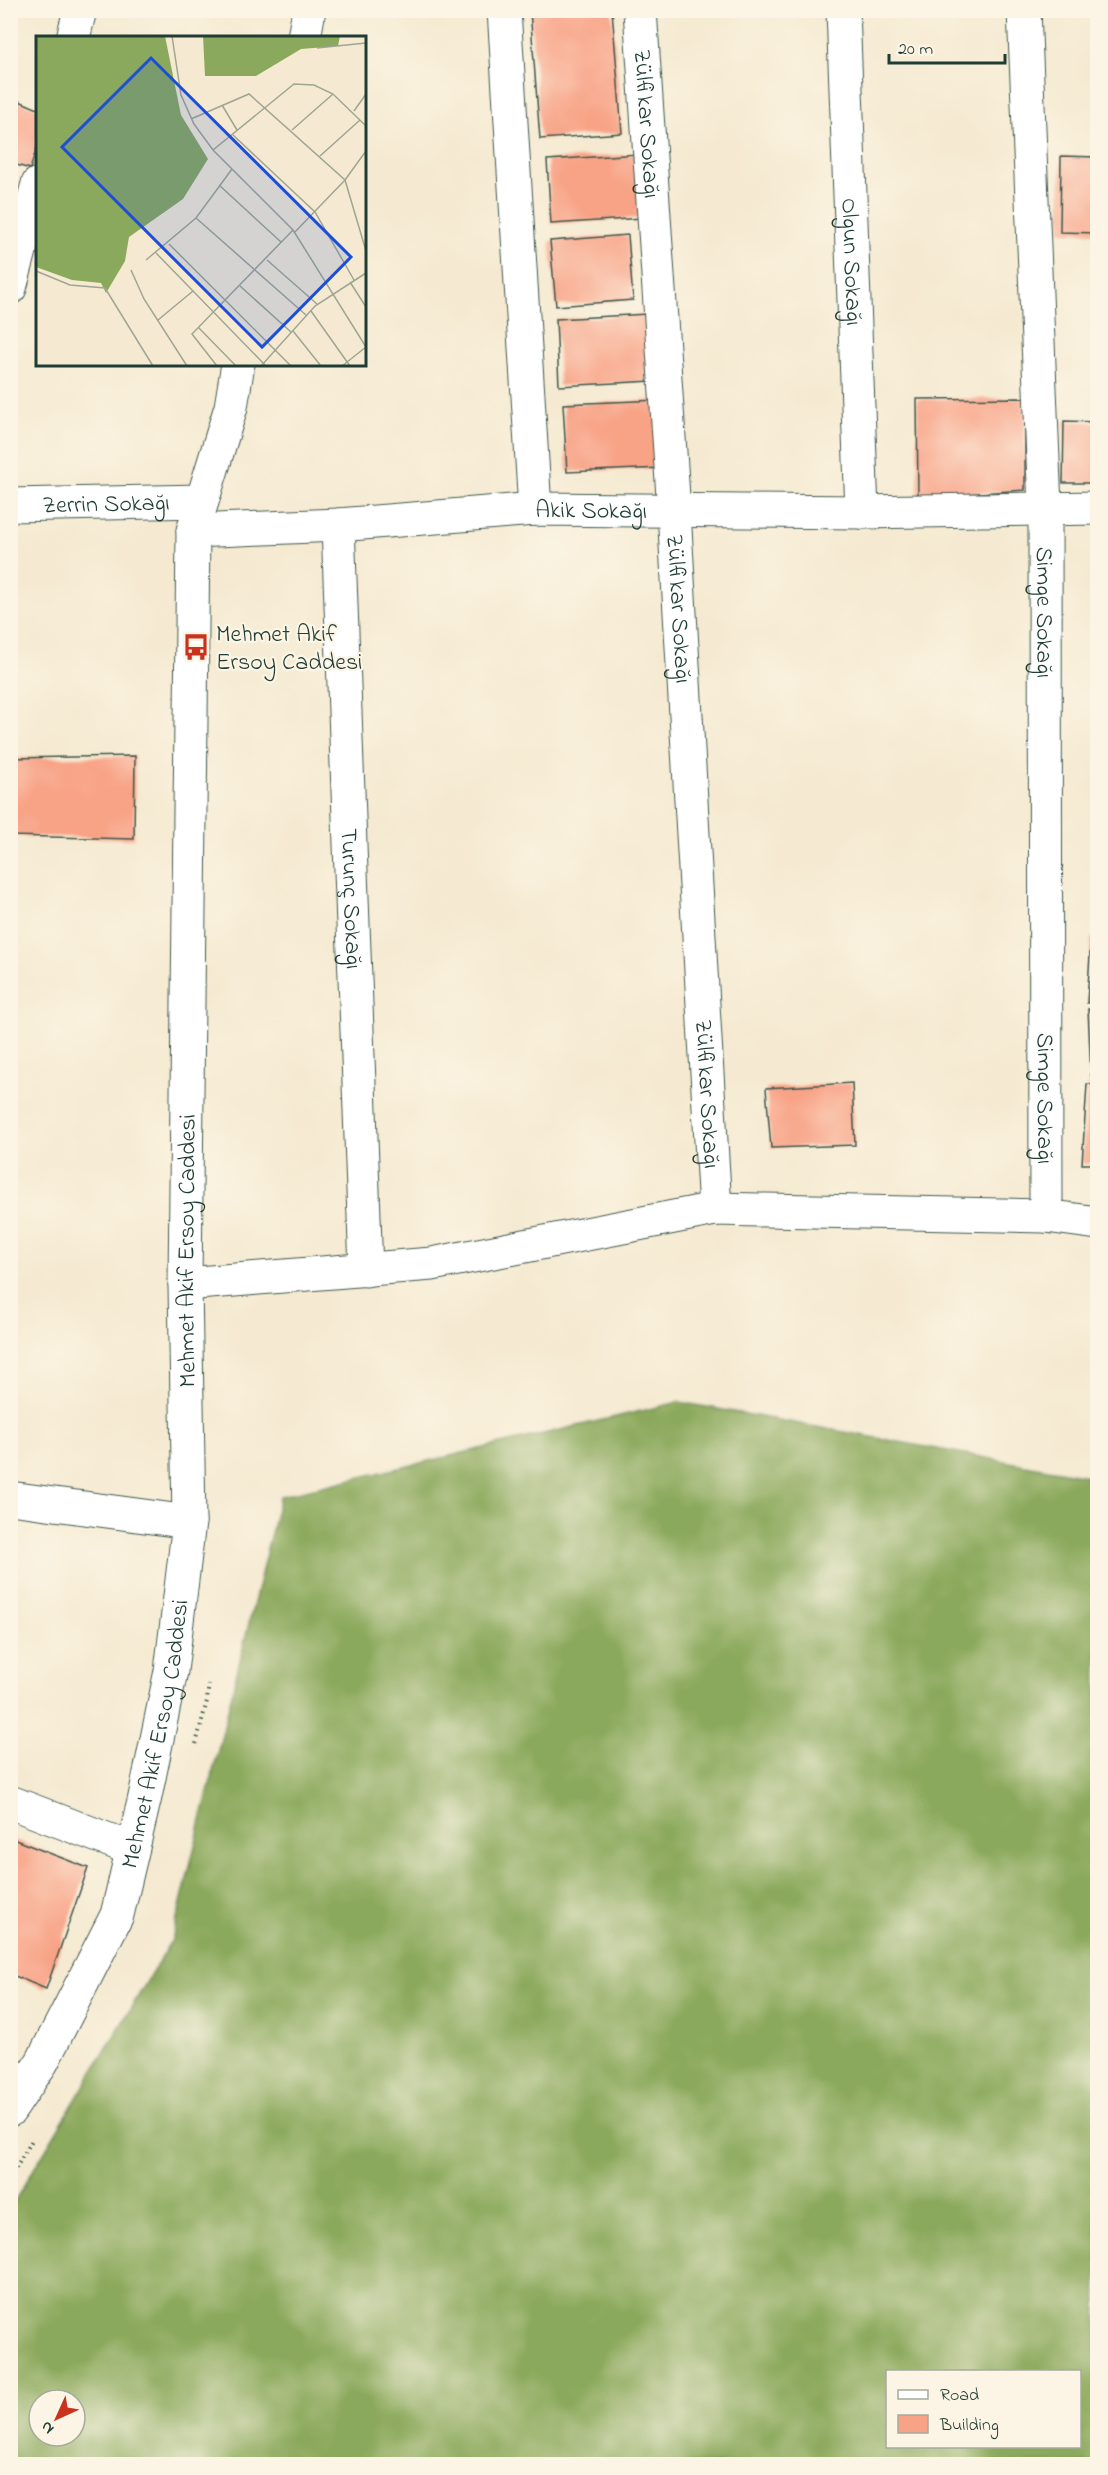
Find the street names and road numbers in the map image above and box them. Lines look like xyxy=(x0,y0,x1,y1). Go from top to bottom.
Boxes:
street label: Zülfikar Sokağı xyxy=(623,48,668,200)
street label: Olgun Sokağı xyxy=(830,197,870,327)
street label: Zerrin Sokağı xyxy=(42,487,170,524)
street label: Akik Sokağı xyxy=(535,494,647,530)
street label: Zülfikar Sokağı xyxy=(655,533,699,685)
street label: Simge Sokağı xyxy=(1025,547,1060,678)
street label: Turunç Sokağı xyxy=(329,828,370,970)
street label: Zülfikar Sokağı xyxy=(684,1018,728,1170)
street label: Simge Sokağı xyxy=(1026,1033,1061,1164)
street label: Mehmet Akif Ersoy Caddesi xyxy=(170,1114,207,1388)
street label: Mehmet Akif Ersoy Caddesi xyxy=(114,1598,200,1872)

